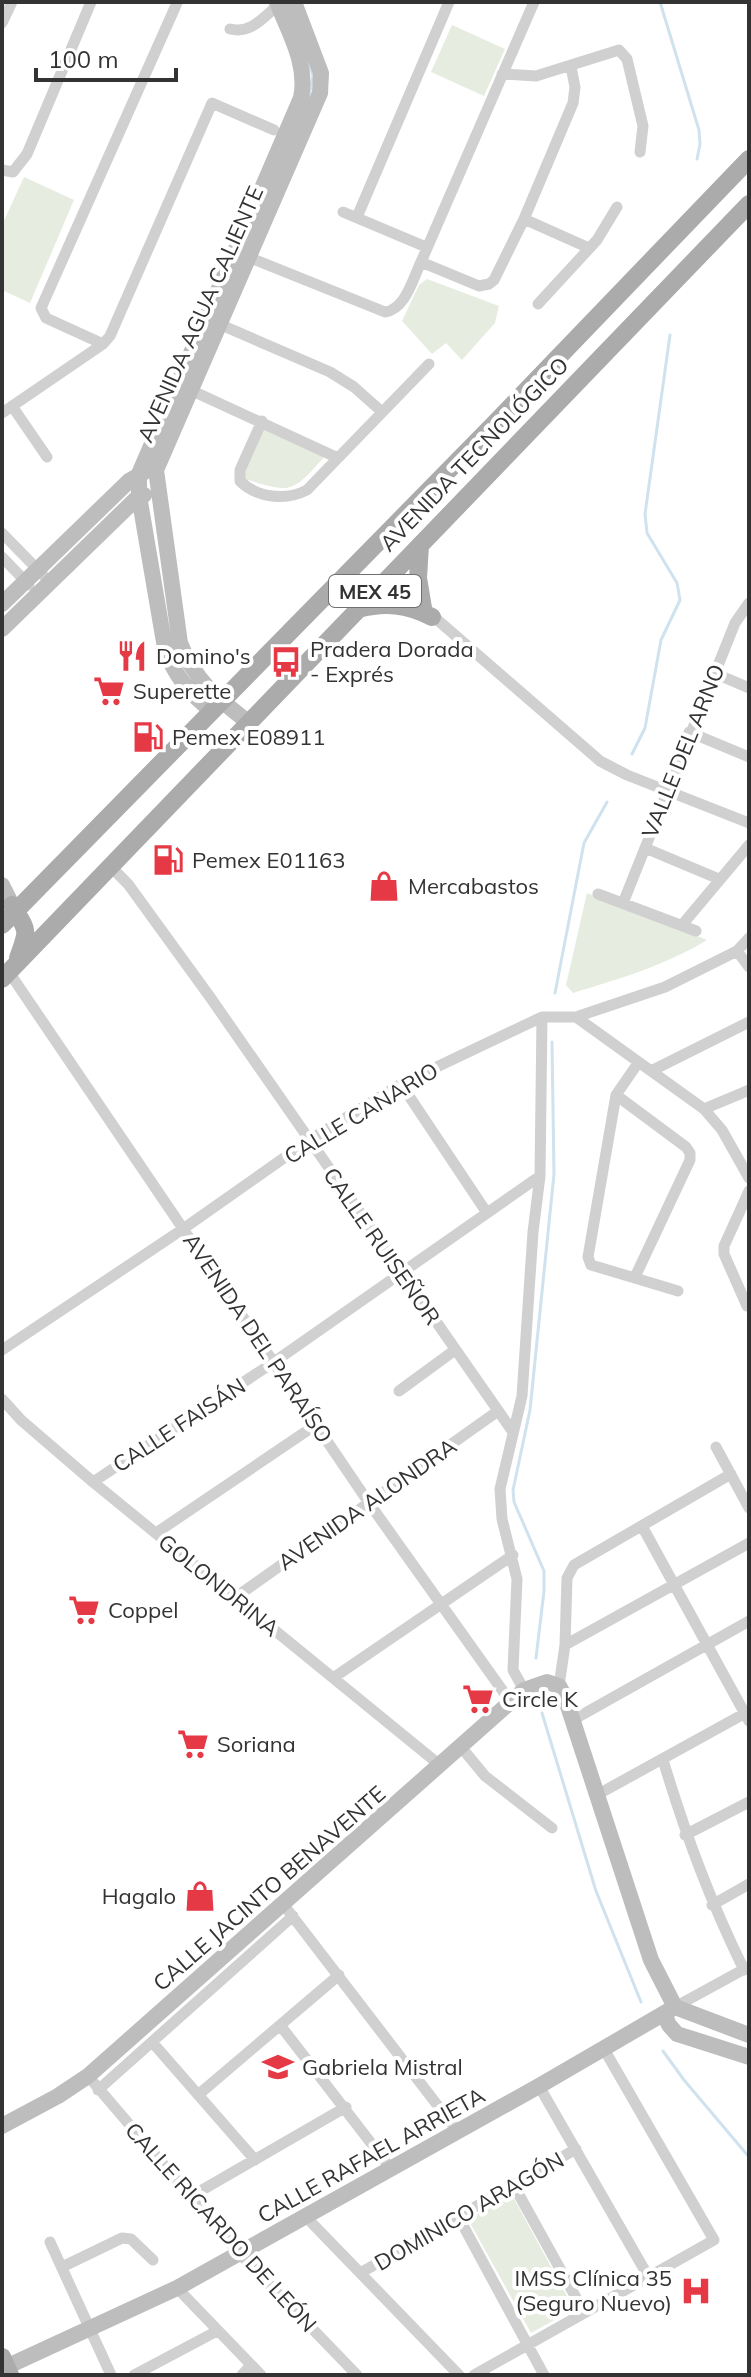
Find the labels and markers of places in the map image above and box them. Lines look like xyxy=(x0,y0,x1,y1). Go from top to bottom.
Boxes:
place label: Pradera Dorada - Exprés xyxy=(310,635,474,688)
restaurant icon: Domino's xyxy=(115,639,149,673)
place label: Domino's xyxy=(156,642,251,670)
bus stop icon: Pradera Dorada - Exprés xyxy=(269,645,303,679)
supermarket icon: Superette xyxy=(92,674,126,708)
place label: Superette xyxy=(133,677,231,705)
fuel station icon: Pemex E08911 xyxy=(131,720,165,754)
place label: Pemex E08911 xyxy=(172,723,325,751)
fuel station icon: Pemex E01163 xyxy=(151,843,185,877)
place label: Pemex E01163 xyxy=(192,846,345,874)
shop icon: Mercabastos xyxy=(367,869,401,903)
place label: Mercabastos xyxy=(408,872,539,900)
supermarket icon: Coppel xyxy=(67,1593,101,1627)
place label: Coppel xyxy=(108,1596,178,1624)
supermarket icon: Circle K xyxy=(461,1682,495,1716)
place label: Circle K xyxy=(502,1685,579,1713)
supermarket icon: Soriana xyxy=(176,1727,210,1761)
place label: Soriana xyxy=(217,1730,296,1758)
shop icon: Hagalo xyxy=(183,1879,217,1913)
place label: Hagalo xyxy=(102,1882,176,1910)
school or university icon: Gabriela Mistral xyxy=(261,2050,295,2084)
place label: Gabriela Mistral xyxy=(302,2053,463,2081)
place label: IMSS Clínica 35 (Seguro Nuevo) xyxy=(514,2264,672,2317)
hospital icon: IMSS Clínica 35 (Seguro Nuevo) xyxy=(679,2274,713,2308)

